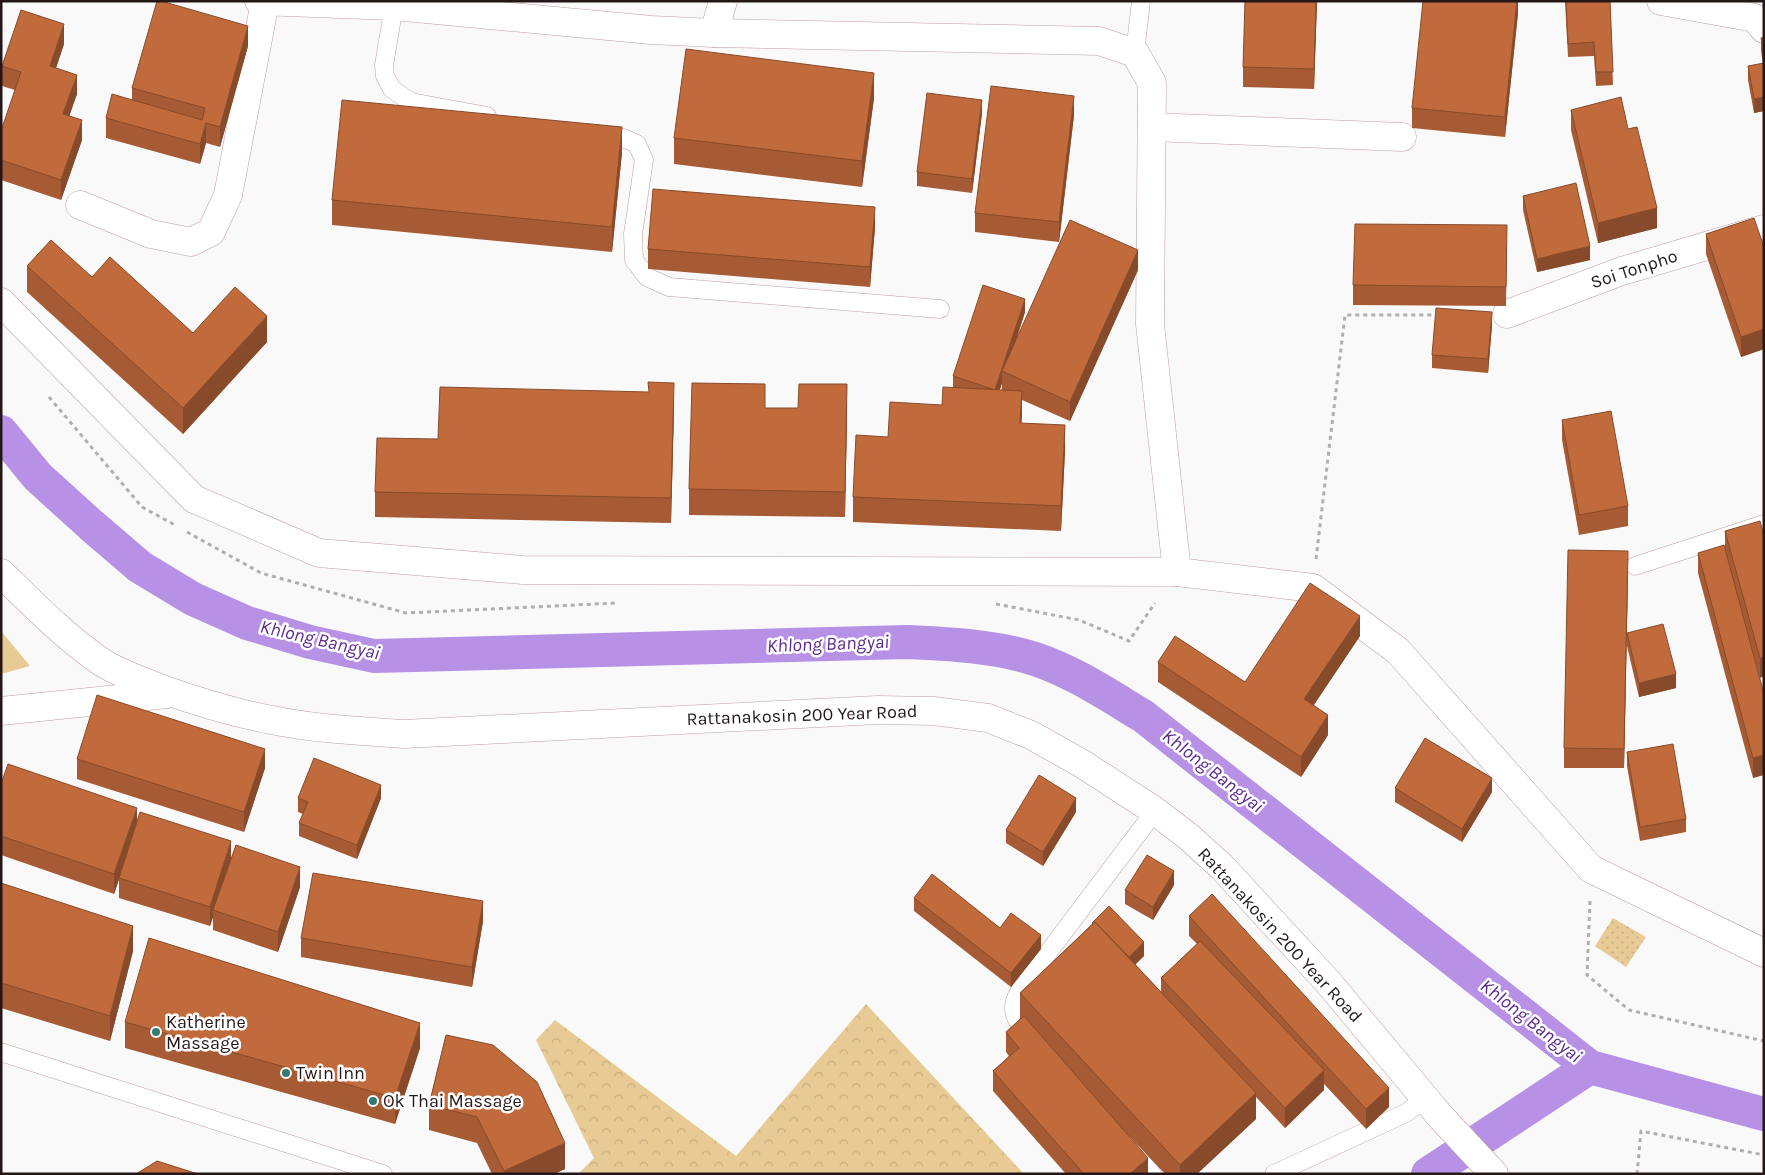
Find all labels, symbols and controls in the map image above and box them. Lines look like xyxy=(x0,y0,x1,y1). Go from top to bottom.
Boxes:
street label: Soi Tonpho xyxy=(1588,245,1680,293)
water label: Khlong Bangyai xyxy=(258,616,382,664)
water label: Khlong Bangyai xyxy=(766,631,890,657)
street label: Rattanakosin 200 Year Road xyxy=(686,700,918,730)
water label: Khlong Bangyai xyxy=(1158,725,1268,817)
street label: Rattanakosin 200 Year Road xyxy=(1193,843,1367,1027)
water label: Khlong Bangyai xyxy=(1476,975,1586,1067)
place label: Katherine Massage xyxy=(166,1011,246,1054)
marker: Katherine Massage xyxy=(150,1026,162,1038)
place label: Twin Inn xyxy=(296,1062,365,1084)
marker: Twin Inn xyxy=(280,1067,292,1079)
place label: Ok Thai Massage xyxy=(383,1090,522,1112)
marker: Ok Thai Massage xyxy=(367,1095,379,1107)

